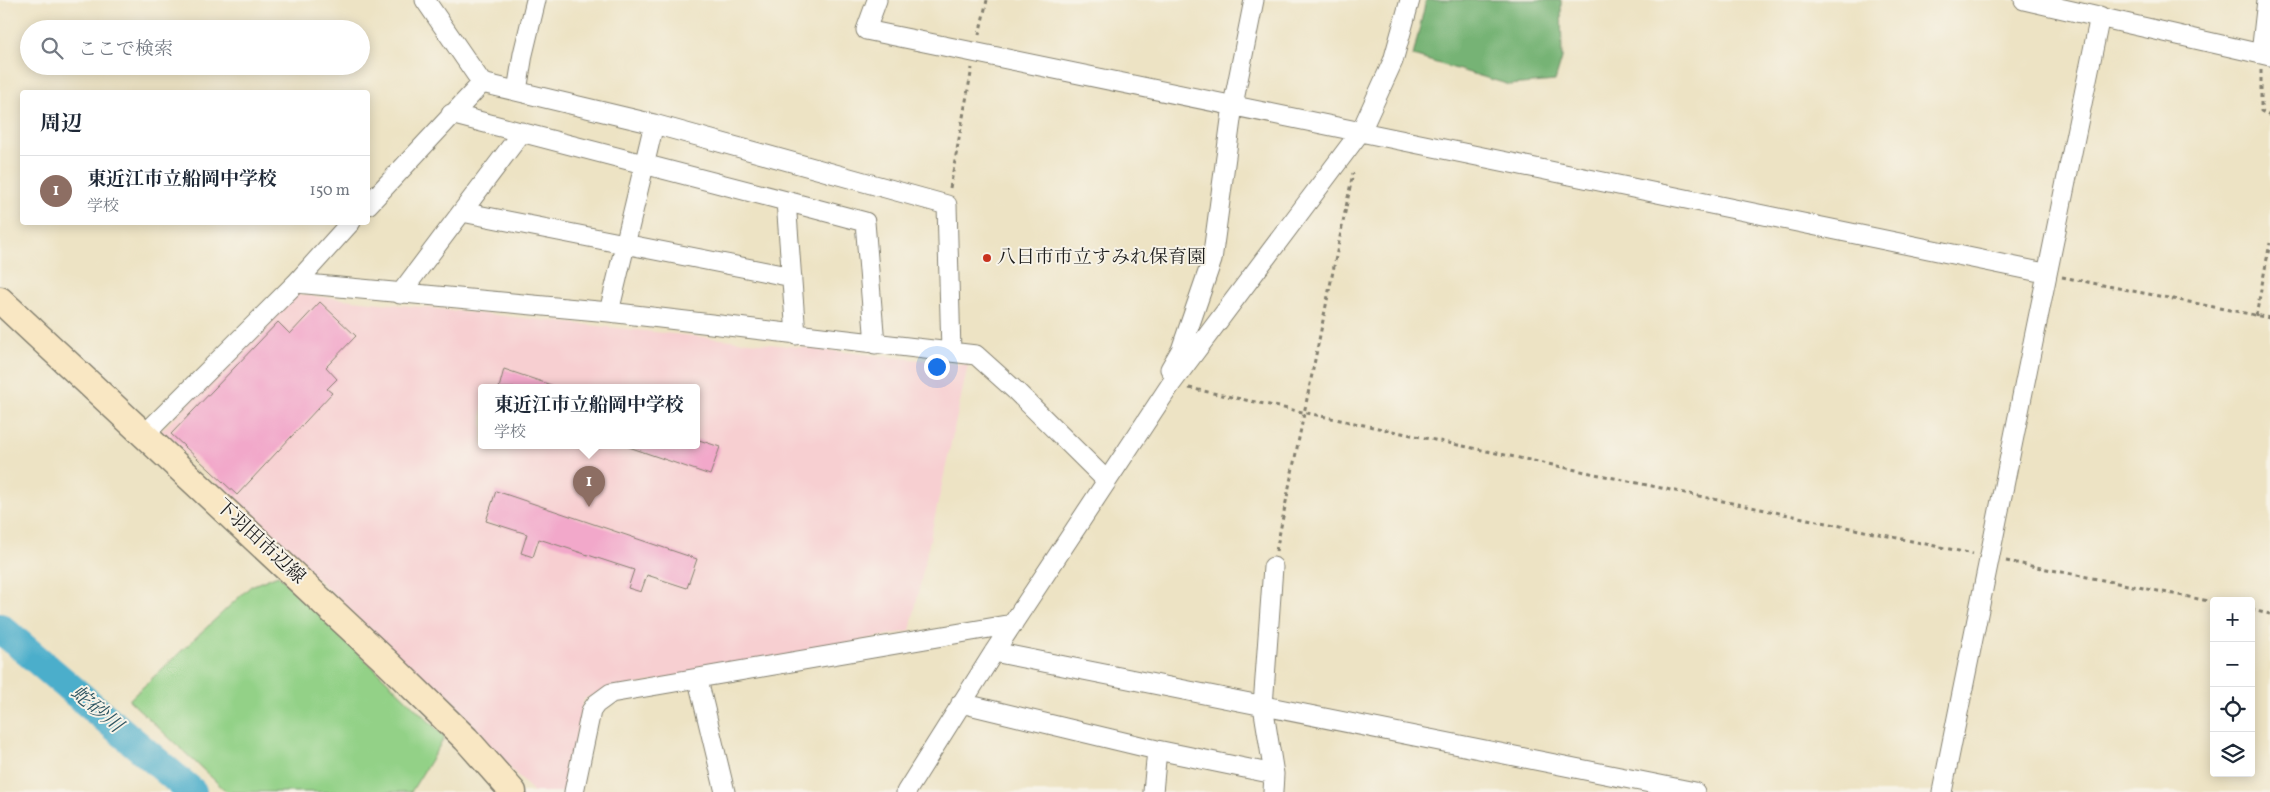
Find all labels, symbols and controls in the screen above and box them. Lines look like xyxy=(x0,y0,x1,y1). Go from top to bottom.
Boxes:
search box xyxy=(20,20,370,75)
icon: search xyxy=(38,34,66,62)
text: ここで検索 xyxy=(78,37,173,63)
text: 周辺 xyxy=(40,110,82,139)
text: 東近江市立船岡中学校 xyxy=(87,167,277,193)
text: 1 xyxy=(53,180,59,202)
text: 150 m xyxy=(309,180,350,202)
text: 学校 xyxy=(87,196,119,218)
place label: 八日市市立すみれ保育園 xyxy=(997,245,1206,271)
marker: 八日市市立すみれ保育園 xyxy=(981,252,993,264)
your location xyxy=(924,354,950,380)
popup xyxy=(478,384,700,449)
text: 東近江市立船岡中学校 xyxy=(494,393,684,419)
text: 学校 xyxy=(494,422,526,444)
pin: 1 xyxy=(573,466,605,507)
street label: 下羽田市辺線 xyxy=(209,494,311,590)
map controls xyxy=(2210,597,2255,777)
button: + xyxy=(2210,597,2255,642)
button: − xyxy=(2210,642,2255,687)
water label: 蛇砂川 xyxy=(64,680,130,741)
button: locate xyxy=(2210,687,2255,732)
button: layers xyxy=(2210,732,2255,777)

